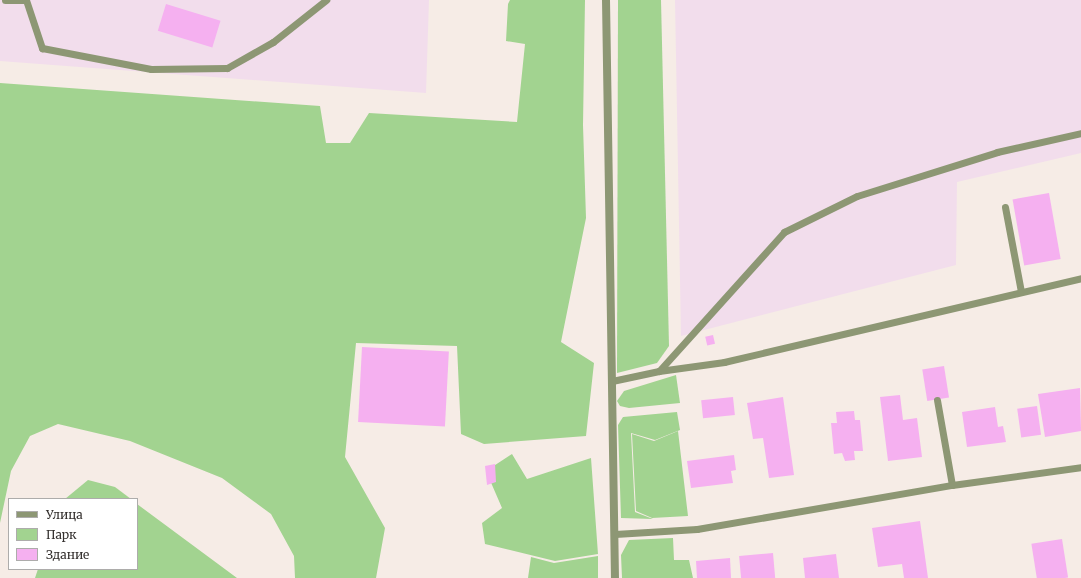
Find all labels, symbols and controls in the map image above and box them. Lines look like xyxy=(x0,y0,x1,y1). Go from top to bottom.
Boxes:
legend xyxy=(8,498,138,570)
text: Улица xyxy=(46,507,83,522)
text: Парк xyxy=(46,527,77,542)
text: Здание xyxy=(46,547,89,562)

